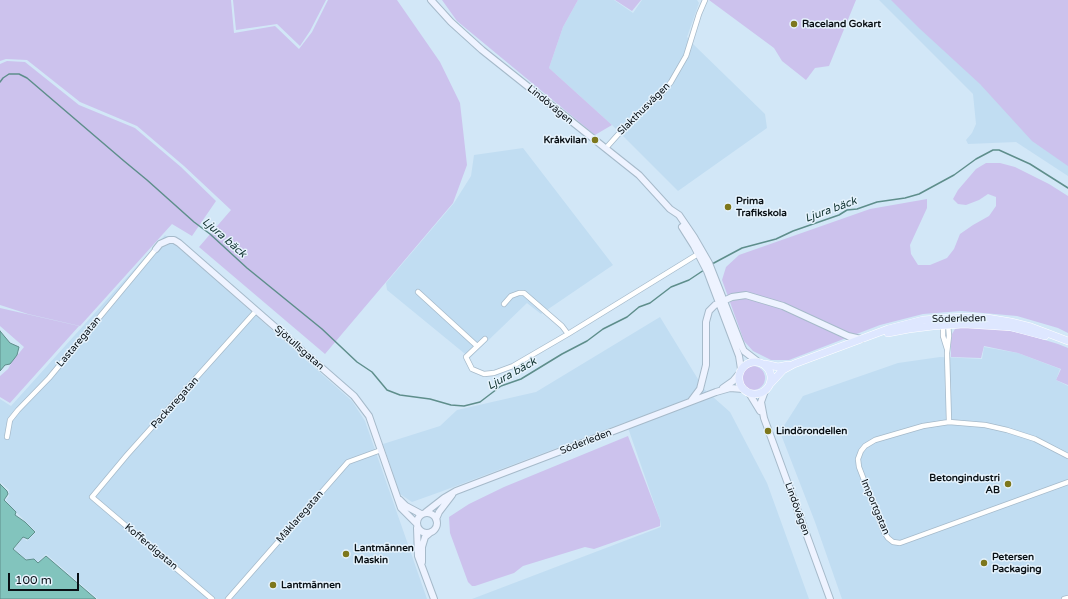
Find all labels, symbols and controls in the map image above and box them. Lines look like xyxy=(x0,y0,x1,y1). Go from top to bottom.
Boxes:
place label: Raceland Gokart xyxy=(802,18,881,30)
marker: Raceland Gokart xyxy=(789,19,799,29)
street label: Slakthusvägen xyxy=(615,80,673,138)
street label: Lindövägen xyxy=(525,83,575,127)
place label: Kråkvilan xyxy=(543,134,587,146)
marker: Kråkvilan xyxy=(590,135,600,145)
place label: Prima Trafikskola xyxy=(736,195,787,218)
water label: Ljura bäck xyxy=(803,195,859,225)
marker: Prima Trafikskola xyxy=(723,202,733,212)
water label: Ljura bäck xyxy=(199,215,249,261)
street label: Söderleden xyxy=(932,313,986,325)
street label: Lastaregatan xyxy=(54,314,104,370)
street label: Sjötullsgatan xyxy=(272,323,326,373)
water label: Ljura bäck xyxy=(485,355,539,393)
street label: Packaregatan xyxy=(149,375,201,431)
place label: Lindörondellen xyxy=(776,425,847,437)
marker: Lindörondellen xyxy=(763,426,773,436)
street label: Söderleden xyxy=(559,427,613,457)
place label: Betongindustri AB xyxy=(929,472,1000,496)
street label: Importgatan xyxy=(858,477,892,537)
marker: Betongindustri AB xyxy=(1003,479,1013,489)
street label: Lindövägen xyxy=(782,481,812,537)
street label: Mäklaregatan xyxy=(274,488,326,546)
street label: Kofferdigatan xyxy=(122,521,180,573)
place label: Lantmännen Maskin xyxy=(354,542,414,566)
marker: Lantmännen Maskin xyxy=(341,549,351,559)
place label: Petersen Packaging xyxy=(992,551,1042,574)
marker: Petersen Packaging xyxy=(979,558,989,568)
scale bar xyxy=(10,565,81,591)
text: 100 m xyxy=(15,573,52,587)
place label: Lantmännen xyxy=(281,579,341,591)
marker: Lantmännen xyxy=(268,580,278,590)

